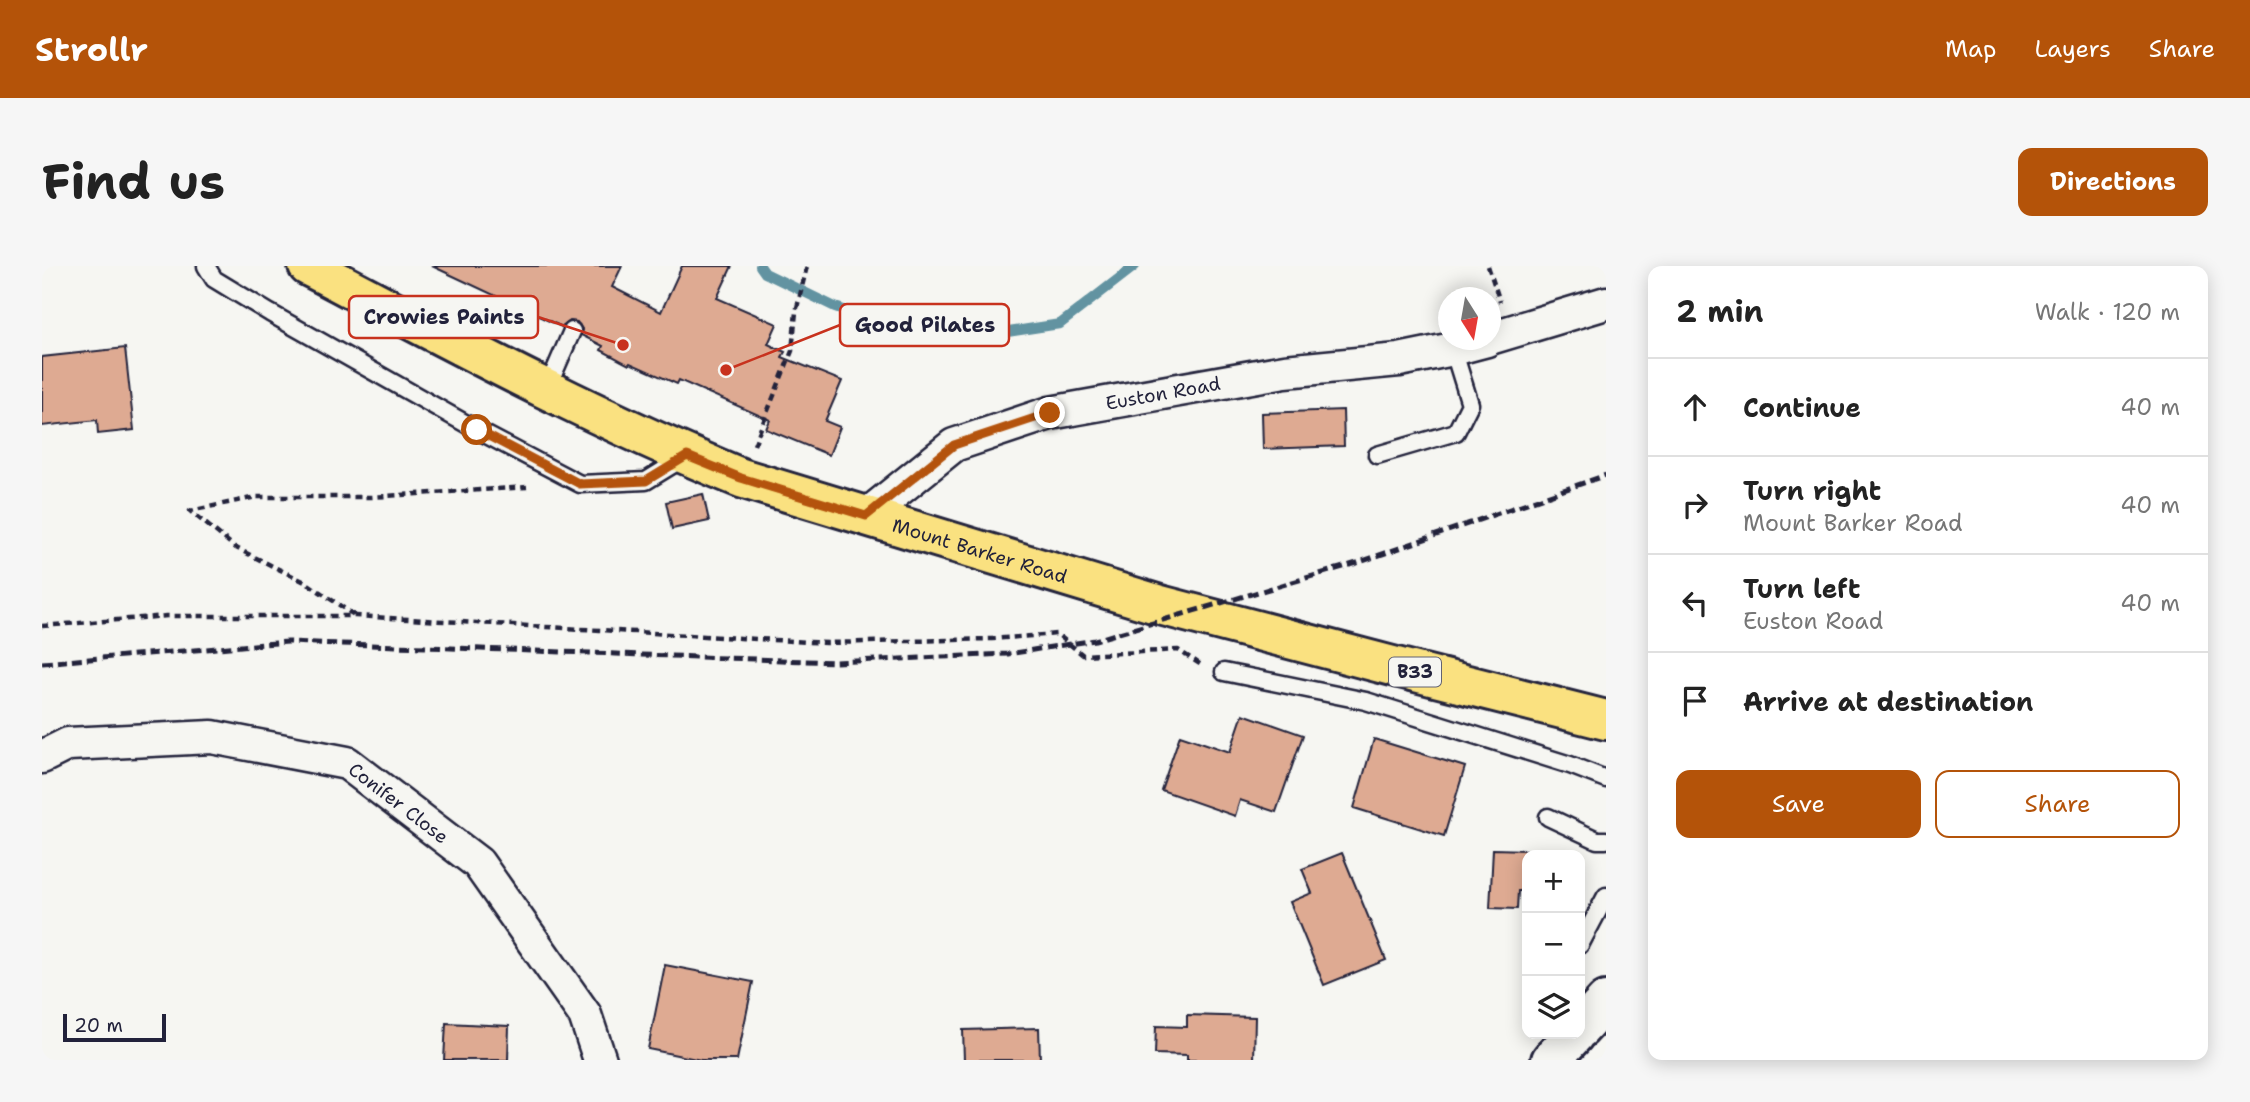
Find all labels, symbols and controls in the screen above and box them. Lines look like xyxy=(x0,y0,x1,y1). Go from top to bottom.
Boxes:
text: Strollr xyxy=(35,27,148,72)
text: Map xyxy=(1945,33,1996,65)
text: Layers xyxy=(2034,33,2111,65)
text: Share xyxy=(2149,33,2215,65)
button: Directions xyxy=(2018,148,2208,216)
text: Find us xyxy=(42,149,225,215)
north arrow xyxy=(1438,287,1501,350)
text: 2 min xyxy=(1676,291,1763,332)
callout: Crowies Paints xyxy=(349,296,538,338)
text: Walk · 120 m xyxy=(2035,297,2180,327)
text: Crowies Paints xyxy=(363,303,525,331)
callout: Good Pilates xyxy=(840,304,1009,346)
text: Good Pilates xyxy=(855,311,995,339)
street label: Euston Road xyxy=(1104,371,1222,416)
icon: ahead xyxy=(1676,388,1714,426)
text: Continue xyxy=(1743,390,1861,425)
text: 40 m xyxy=(2120,392,2180,422)
route end xyxy=(1034,397,1065,428)
route start xyxy=(461,414,492,445)
text: Turn right xyxy=(1743,473,1881,508)
icon: right xyxy=(1676,486,1714,524)
text: 40 m xyxy=(2120,490,2180,520)
text: Mount Barker Road xyxy=(1743,508,1963,538)
street label: Mount Barker Road xyxy=(889,513,1070,589)
text: Turn left xyxy=(1743,571,1860,606)
icon: left xyxy=(1676,584,1714,622)
text: 40 m xyxy=(2120,588,2180,618)
text: Euston Road xyxy=(1743,606,1883,636)
road number: B33 xyxy=(1389,658,1441,686)
icon: arrive xyxy=(1676,682,1714,720)
text: Arrive at destination xyxy=(1743,684,2033,719)
street label: Conifer Close xyxy=(343,757,454,849)
button: Save xyxy=(1676,770,1921,838)
button: Share xyxy=(1935,770,2180,838)
map controls xyxy=(1522,850,1585,1039)
button: + xyxy=(1522,850,1585,913)
button: − xyxy=(1522,913,1585,976)
button: layers xyxy=(1522,976,1585,1039)
scale bar xyxy=(63,1011,166,1043)
text: 20 m xyxy=(74,1013,123,1038)

